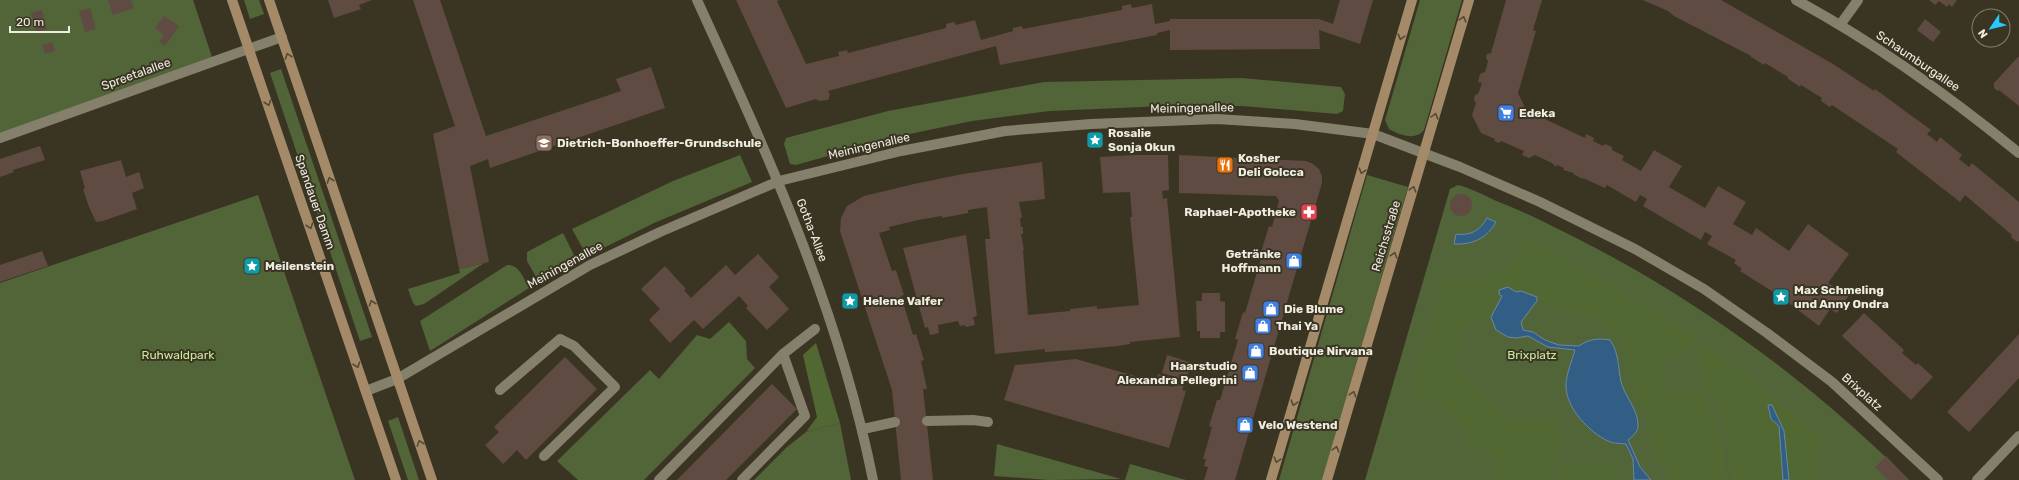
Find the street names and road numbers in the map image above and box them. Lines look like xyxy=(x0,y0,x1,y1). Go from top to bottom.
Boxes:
street label: Schaumburgallee xyxy=(1874,28,1963,94)
street label: Spreetalallee xyxy=(99,55,173,93)
street label: Meiningenallee xyxy=(1150,100,1234,116)
street label: Meiningenallee xyxy=(827,130,912,162)
street label: Spandauer Damm xyxy=(292,153,338,251)
street label: Gotha-Allee xyxy=(794,196,831,264)
street label: Reichsstraße xyxy=(1369,199,1403,273)
street label: Meiningenallee xyxy=(525,238,605,291)
street label: Brixplatz xyxy=(1839,370,1885,414)

